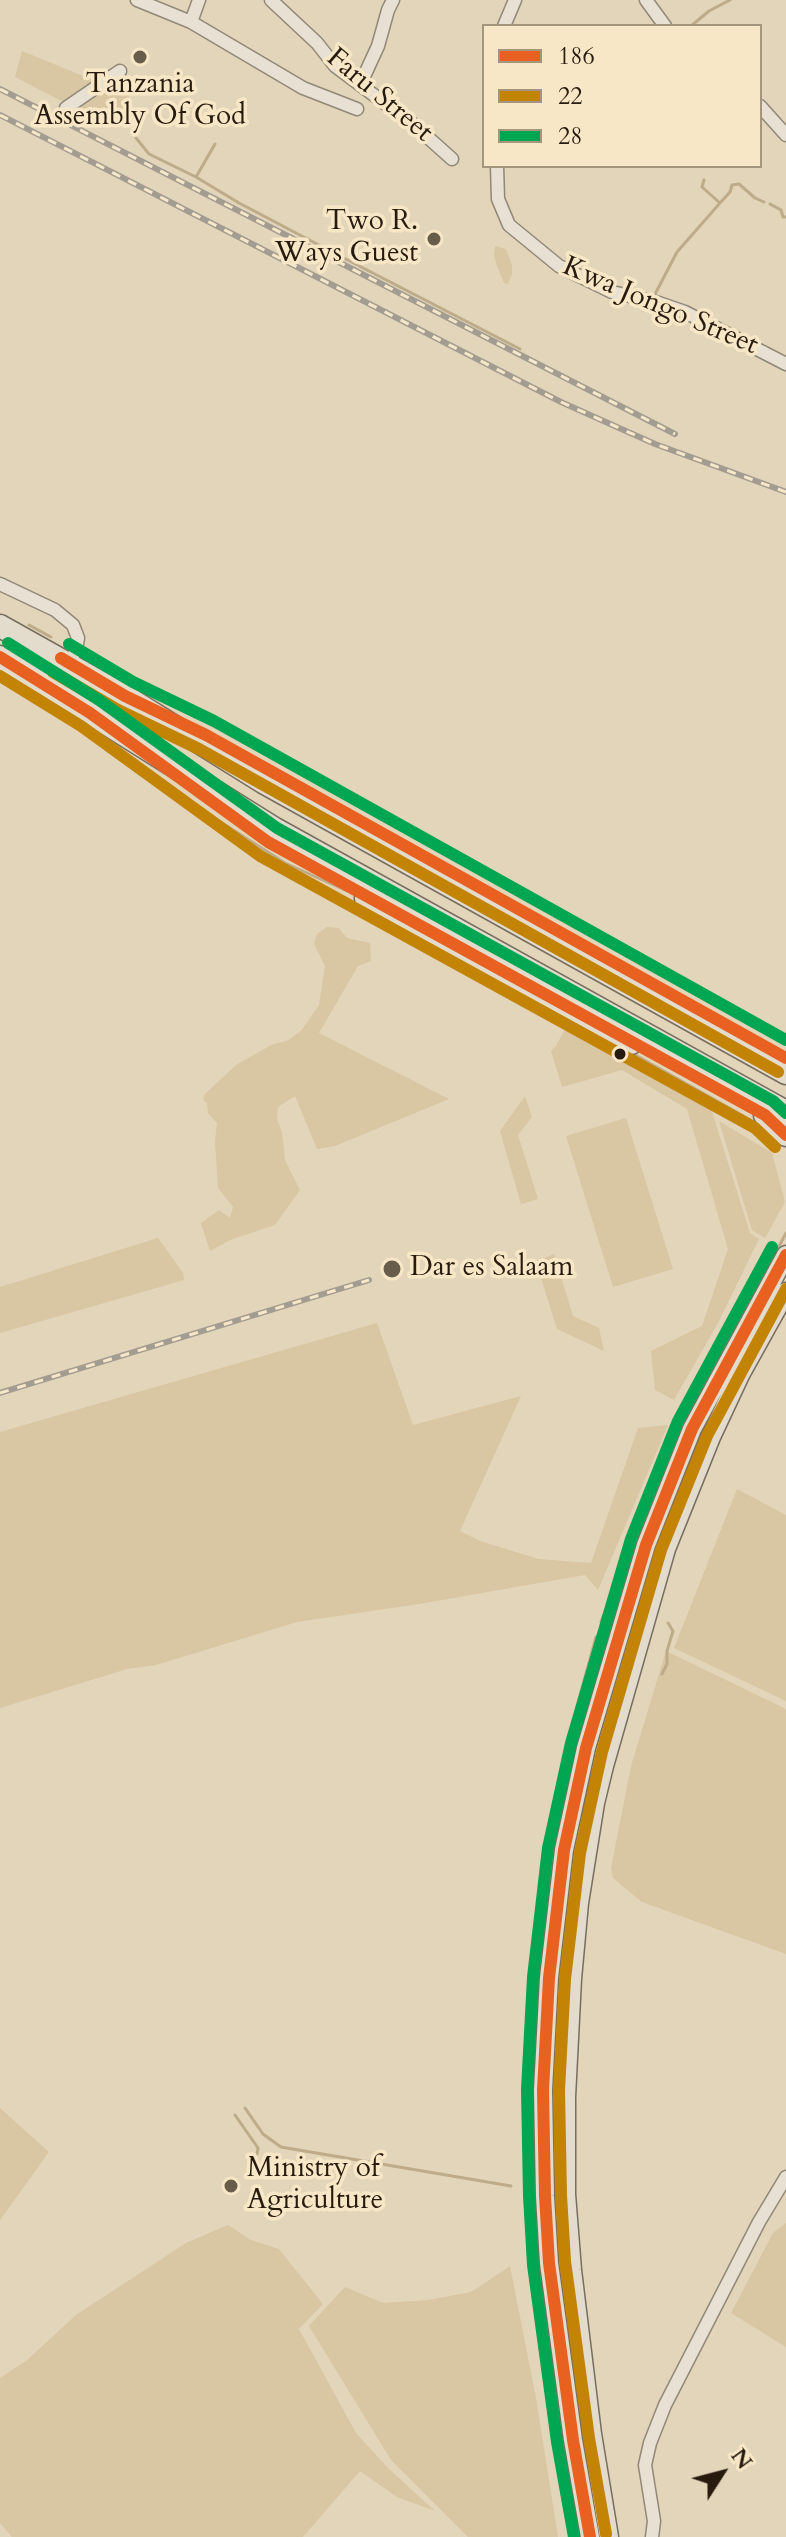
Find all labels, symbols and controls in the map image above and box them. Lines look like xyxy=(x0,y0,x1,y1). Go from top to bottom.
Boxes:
legend xyxy=(482,24,762,168)
text: 186 xyxy=(558,40,595,73)
street label: Faru Street xyxy=(319,42,439,150)
marker: Tanzania Assembly Of God xyxy=(131,48,149,66)
place label: Tanzania Assembly Of God xyxy=(34,69,246,135)
text: 22 xyxy=(558,80,583,113)
text: 28 xyxy=(558,120,583,153)
place label: Two R. Ways Guest xyxy=(275,206,418,272)
marker: Two R. Ways Guest xyxy=(425,230,443,248)
street label: Kwa Jongo Street xyxy=(557,251,763,363)
unlabelled marker xyxy=(612,1046,628,1062)
place label: Dar es Salaam xyxy=(410,1252,573,1286)
marker: Dar es Salaam xyxy=(381,1258,403,1280)
place label: Ministry of Agriculture xyxy=(247,2153,383,2219)
marker: Ministry of Agriculture xyxy=(222,2177,240,2195)
north arrow xyxy=(682,2433,762,2513)
text: N xyxy=(724,2442,759,2475)

